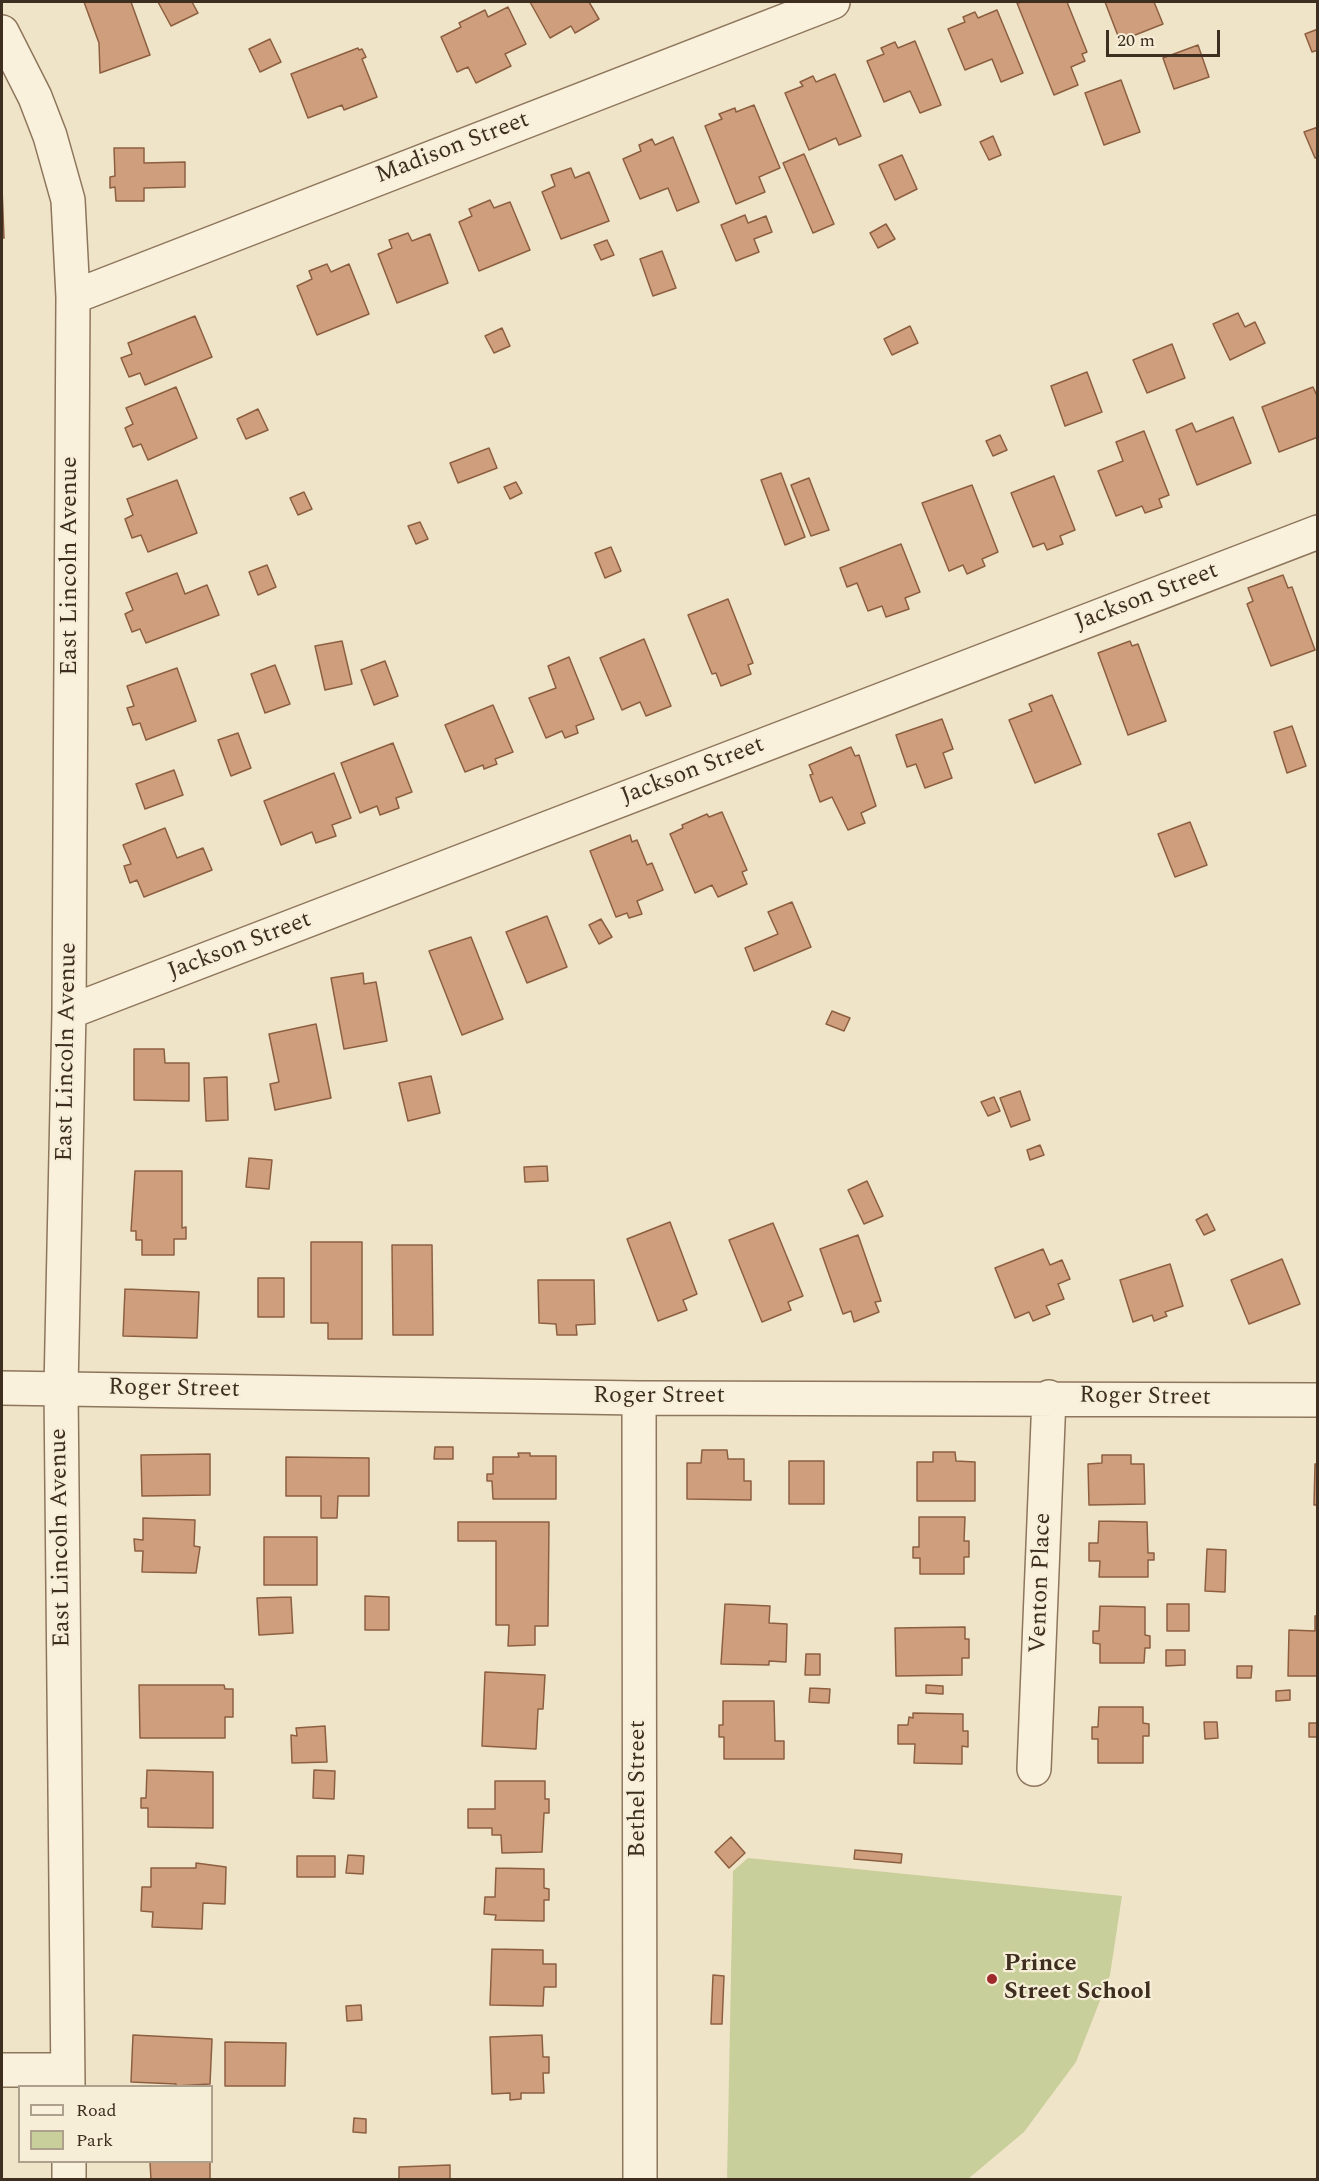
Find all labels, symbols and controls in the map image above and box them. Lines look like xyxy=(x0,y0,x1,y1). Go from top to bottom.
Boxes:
scale bar xyxy=(1109,18,1223,56)
text: 20 m xyxy=(1117,27,1155,54)
street label: Madison Street xyxy=(372,107,534,191)
street label: East Lincoln Avenue xyxy=(57,456,85,676)
street label: Jackson Street xyxy=(1071,557,1223,639)
street label: Jackson Street xyxy=(617,731,769,813)
street label: Jackson Street xyxy=(164,906,316,988)
street label: East Lincoln Avenue xyxy=(52,942,84,1162)
street label: Roger Street xyxy=(108,1374,240,1406)
street label: Roger Street xyxy=(1079,1382,1211,1414)
street label: Roger Street xyxy=(593,1383,725,1411)
street label: East Lincoln Avenue xyxy=(46,1428,78,1648)
street label: Venton Place xyxy=(1025,1512,1059,1654)
street label: Bethel Street xyxy=(625,1720,653,1858)
place label: Prince Street School xyxy=(1004,1951,1152,2007)
marker: Prince Street School xyxy=(985,1972,999,1986)
legend xyxy=(18,2085,213,2163)
text: Road xyxy=(76,2097,117,2124)
text: Park xyxy=(76,2127,113,2154)

